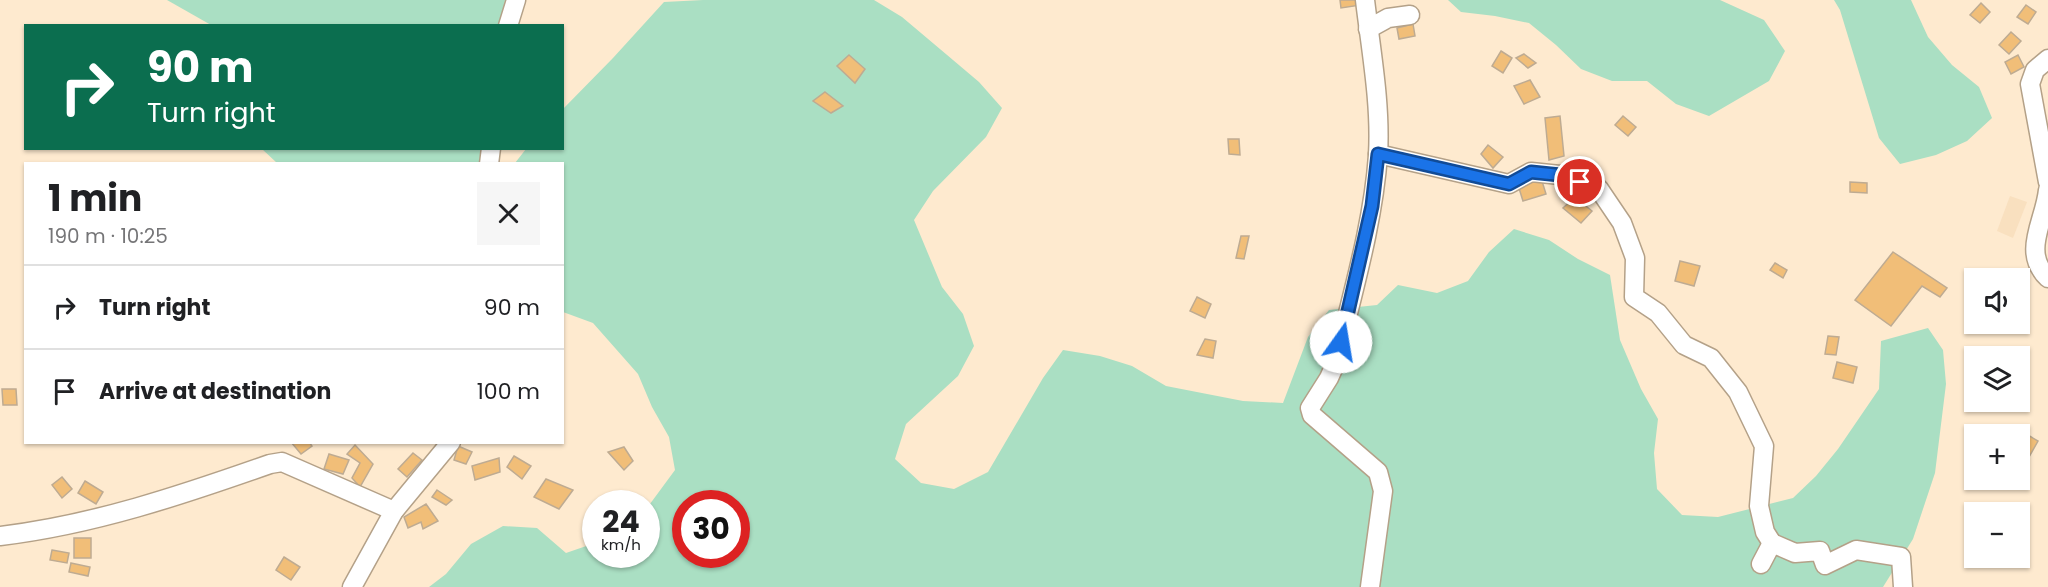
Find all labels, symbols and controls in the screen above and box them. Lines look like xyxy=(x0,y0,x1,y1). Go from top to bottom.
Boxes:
text: 90 m xyxy=(147,38,254,97)
icon: right xyxy=(48,48,126,126)
text: Turn right xyxy=(147,94,276,131)
pin xyxy=(1554,156,1605,207)
icon: arrive xyxy=(1563,165,1596,198)
text: 1 min xyxy=(48,173,142,224)
button: close xyxy=(477,182,540,245)
text: 190 m · 10:25 xyxy=(48,222,168,250)
map controls xyxy=(1964,268,2030,568)
button: sound xyxy=(1964,268,2030,334)
icon: right xyxy=(48,291,81,324)
text: Turn right xyxy=(99,292,210,323)
text: 90 m xyxy=(484,292,540,323)
position arrow xyxy=(1309,310,1373,374)
button: layers xyxy=(1964,346,2030,412)
icon: arrive xyxy=(48,375,81,408)
text: Arrive at destination xyxy=(99,376,331,407)
text: 100 m xyxy=(477,376,540,407)
button: + xyxy=(1964,424,2030,490)
speed limit sign: 30 xyxy=(672,490,750,568)
text: 24 xyxy=(602,500,640,543)
button: − xyxy=(1964,502,2030,568)
text: km/h xyxy=(601,534,641,555)

